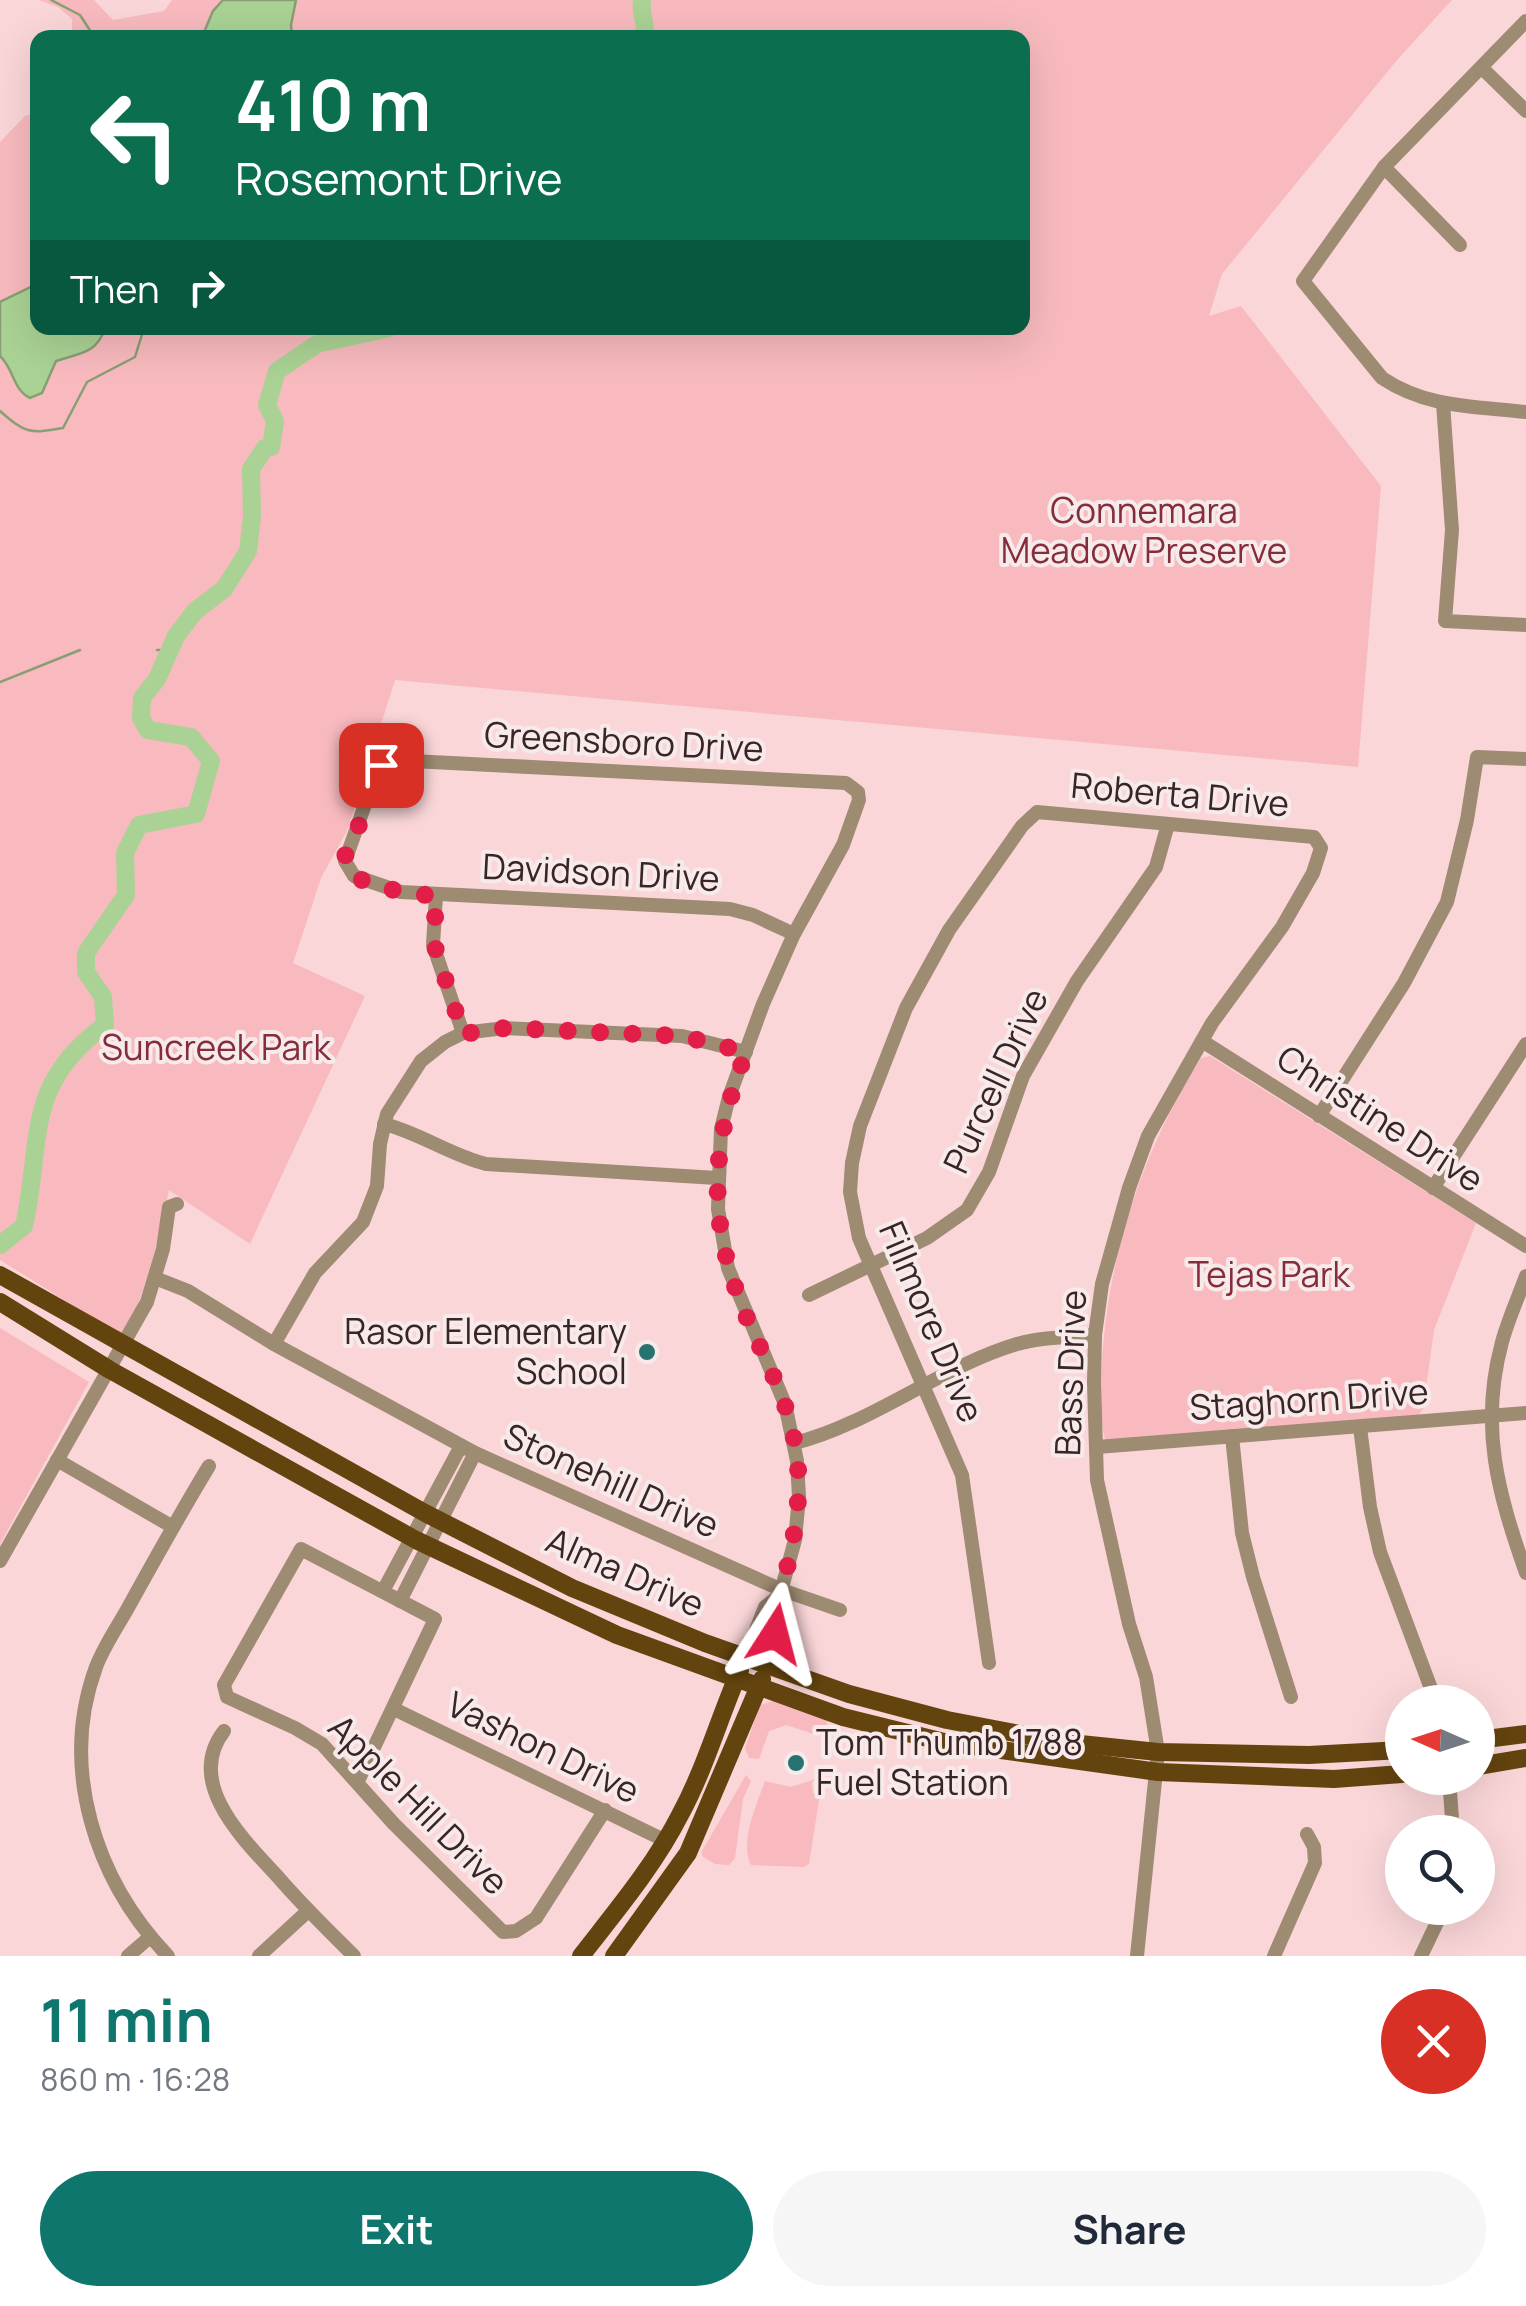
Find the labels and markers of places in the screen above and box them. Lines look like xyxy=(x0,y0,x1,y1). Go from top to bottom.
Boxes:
pin xyxy=(339,723,424,808)
place label: Rasor Elementary School xyxy=(344,1307,627,1395)
marker: Rasor Elementary School xyxy=(636,1341,658,1363)
place label: Tom Thumb 1788 Fuel Station xyxy=(816,1718,1083,1806)
marker: Tom Thumb 1788 Fuel Station xyxy=(785,1752,807,1774)

